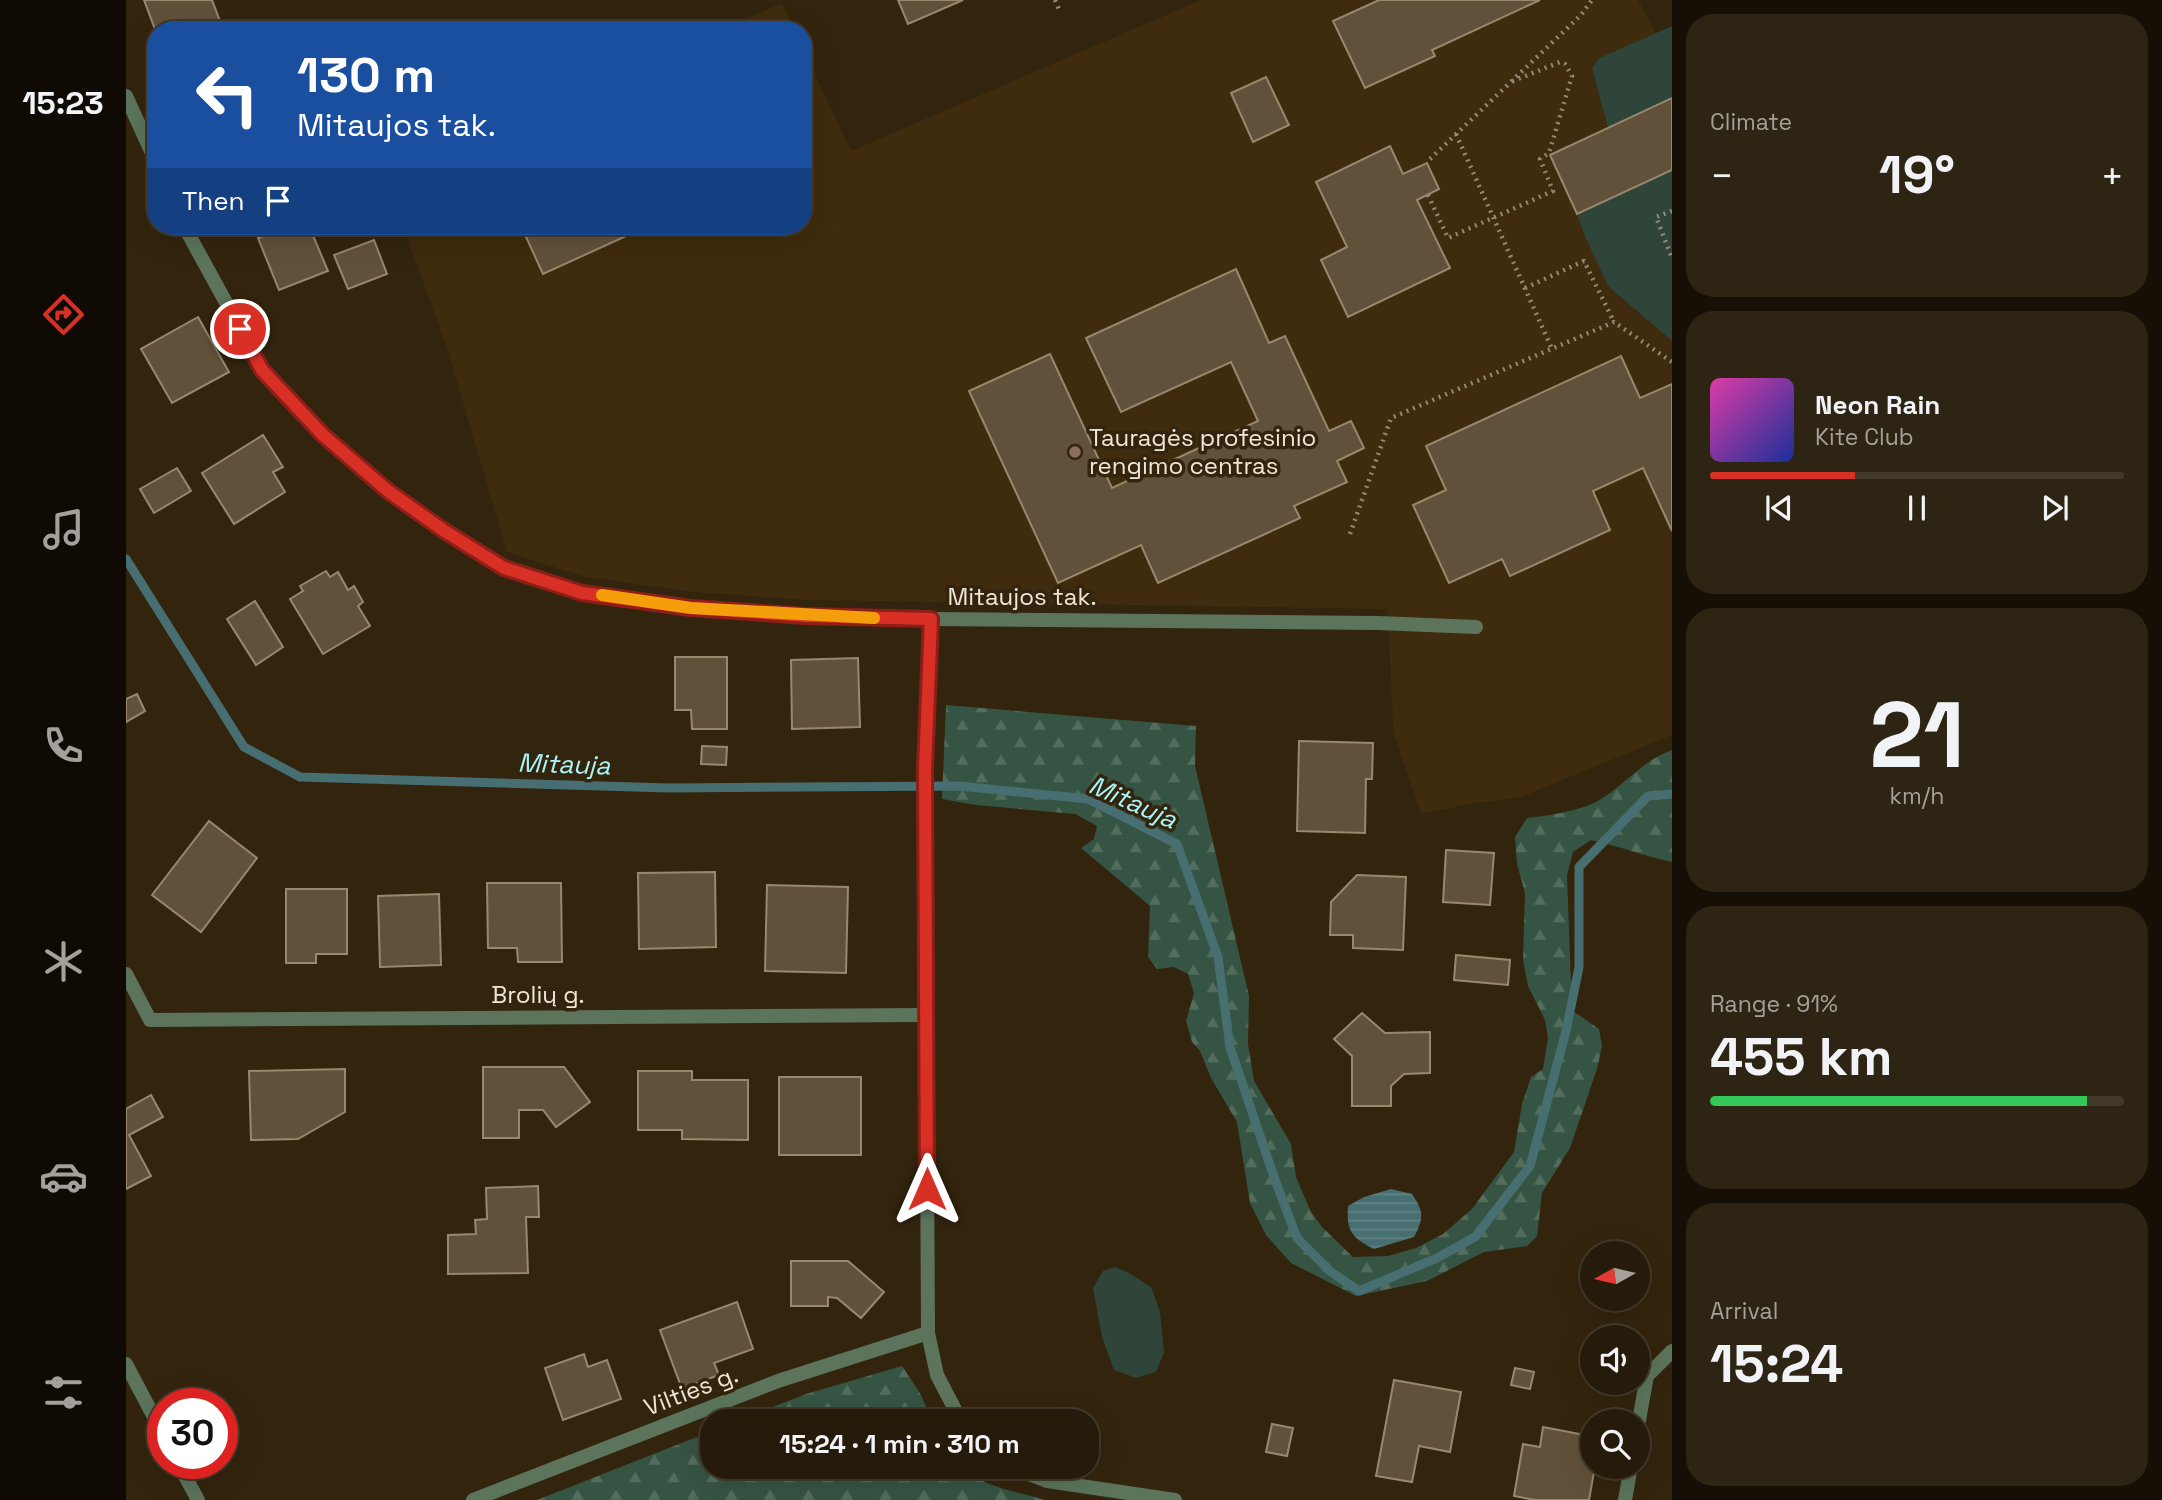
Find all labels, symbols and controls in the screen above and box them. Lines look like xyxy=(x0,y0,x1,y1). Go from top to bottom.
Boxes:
text: 130 m xyxy=(297,44,435,106)
icon: left xyxy=(182,49,273,140)
text: 15:23 xyxy=(22,83,104,123)
text: Mitaujos tak. xyxy=(297,105,496,145)
text: Climate xyxy=(1710,107,1792,137)
text: 19° xyxy=(1879,142,1955,208)
text: − xyxy=(1710,152,1734,200)
text: + xyxy=(2100,152,2124,200)
icon: arrive xyxy=(259,182,297,220)
text: Then xyxy=(182,184,245,218)
icon: directions xyxy=(39,290,88,339)
pin xyxy=(210,299,270,359)
icon: arrive xyxy=(221,310,259,348)
text: Neon Rain xyxy=(1815,388,1940,422)
place label: Tauragės profesinio rengimo centras xyxy=(1089,422,1316,481)
text: Kite Club xyxy=(1815,422,1914,452)
marker: Tauragės profesinio rengimo centras xyxy=(1067,444,1083,460)
icon: previous xyxy=(1760,489,1798,527)
icon: pause xyxy=(1898,489,1936,527)
icon: next xyxy=(2036,489,2074,527)
icon: music xyxy=(39,505,88,554)
street label: Mitaujos tak. xyxy=(947,581,1097,612)
text: 21 xyxy=(1869,677,1965,794)
icon: phone xyxy=(39,721,88,770)
water label: Mitauja xyxy=(517,745,612,783)
water label: Mitauja xyxy=(1084,768,1183,837)
text: km/h xyxy=(1890,781,1944,811)
icon: climate xyxy=(39,937,88,986)
street label: Brolių g. xyxy=(491,979,585,1010)
text: Range · 91% xyxy=(1710,989,1838,1019)
text: 455 km xyxy=(1710,1024,1892,1090)
icon: car xyxy=(39,1152,88,1201)
position arrow xyxy=(890,1152,964,1226)
north arrow xyxy=(1580,1241,1650,1311)
map controls xyxy=(1580,1241,1650,1479)
text: Arrival xyxy=(1710,1296,1778,1326)
button: sound xyxy=(1580,1325,1650,1395)
text: 15:24 xyxy=(1710,1331,1843,1397)
street label: Vilties g. xyxy=(639,1358,742,1423)
icon: filters xyxy=(39,1368,88,1417)
speed limit sign: 30 xyxy=(147,1388,238,1479)
button: search xyxy=(1580,1409,1650,1479)
text: 15:24 · 1 min · 310 m xyxy=(779,1427,1020,1461)

